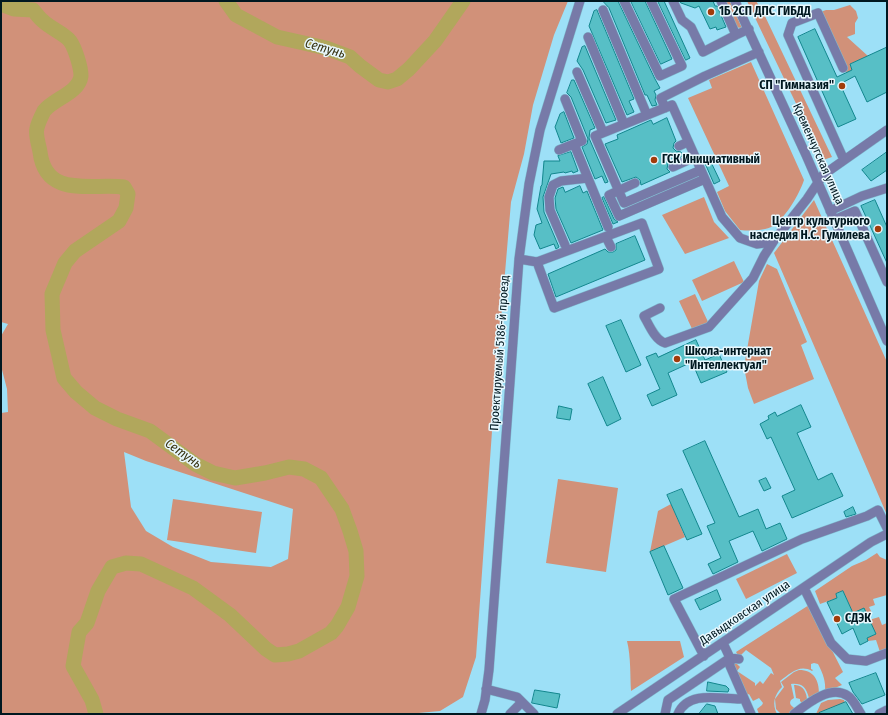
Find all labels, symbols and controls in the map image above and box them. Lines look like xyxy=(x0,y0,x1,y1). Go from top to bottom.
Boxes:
place label: 1Б 2СП ДПС ГИБДД xyxy=(719,5,811,19)
marker: 1Б 2СП ДПС ГИБДД xyxy=(706,7,716,17)
water label: Сетунь xyxy=(303,36,347,62)
place label: СП "Гимназия" xyxy=(759,79,834,93)
marker: СП "Гимназия" xyxy=(837,81,847,91)
street label: Кременчугская улица xyxy=(789,101,847,207)
place label: ГСК Инициативный xyxy=(662,153,760,167)
marker: ГСК Инициативный xyxy=(649,155,659,165)
place label: Центр культурного наследия Н.С. Гумилева xyxy=(750,215,870,243)
marker: Центр культурного наследия Н.С. Гумилева xyxy=(873,224,883,234)
street label: Проектируемый 5186-й проезд xyxy=(487,275,513,431)
place label: Школа-интернат "Интеллектуал" xyxy=(685,345,771,373)
marker: Школа-интернат "Интеллектуал" xyxy=(672,354,682,364)
water label: Сетунь xyxy=(162,436,204,472)
street label: Давыдковская улица xyxy=(697,577,793,649)
place label: СДЭК xyxy=(845,612,871,626)
marker: СДЭК xyxy=(832,614,842,624)

